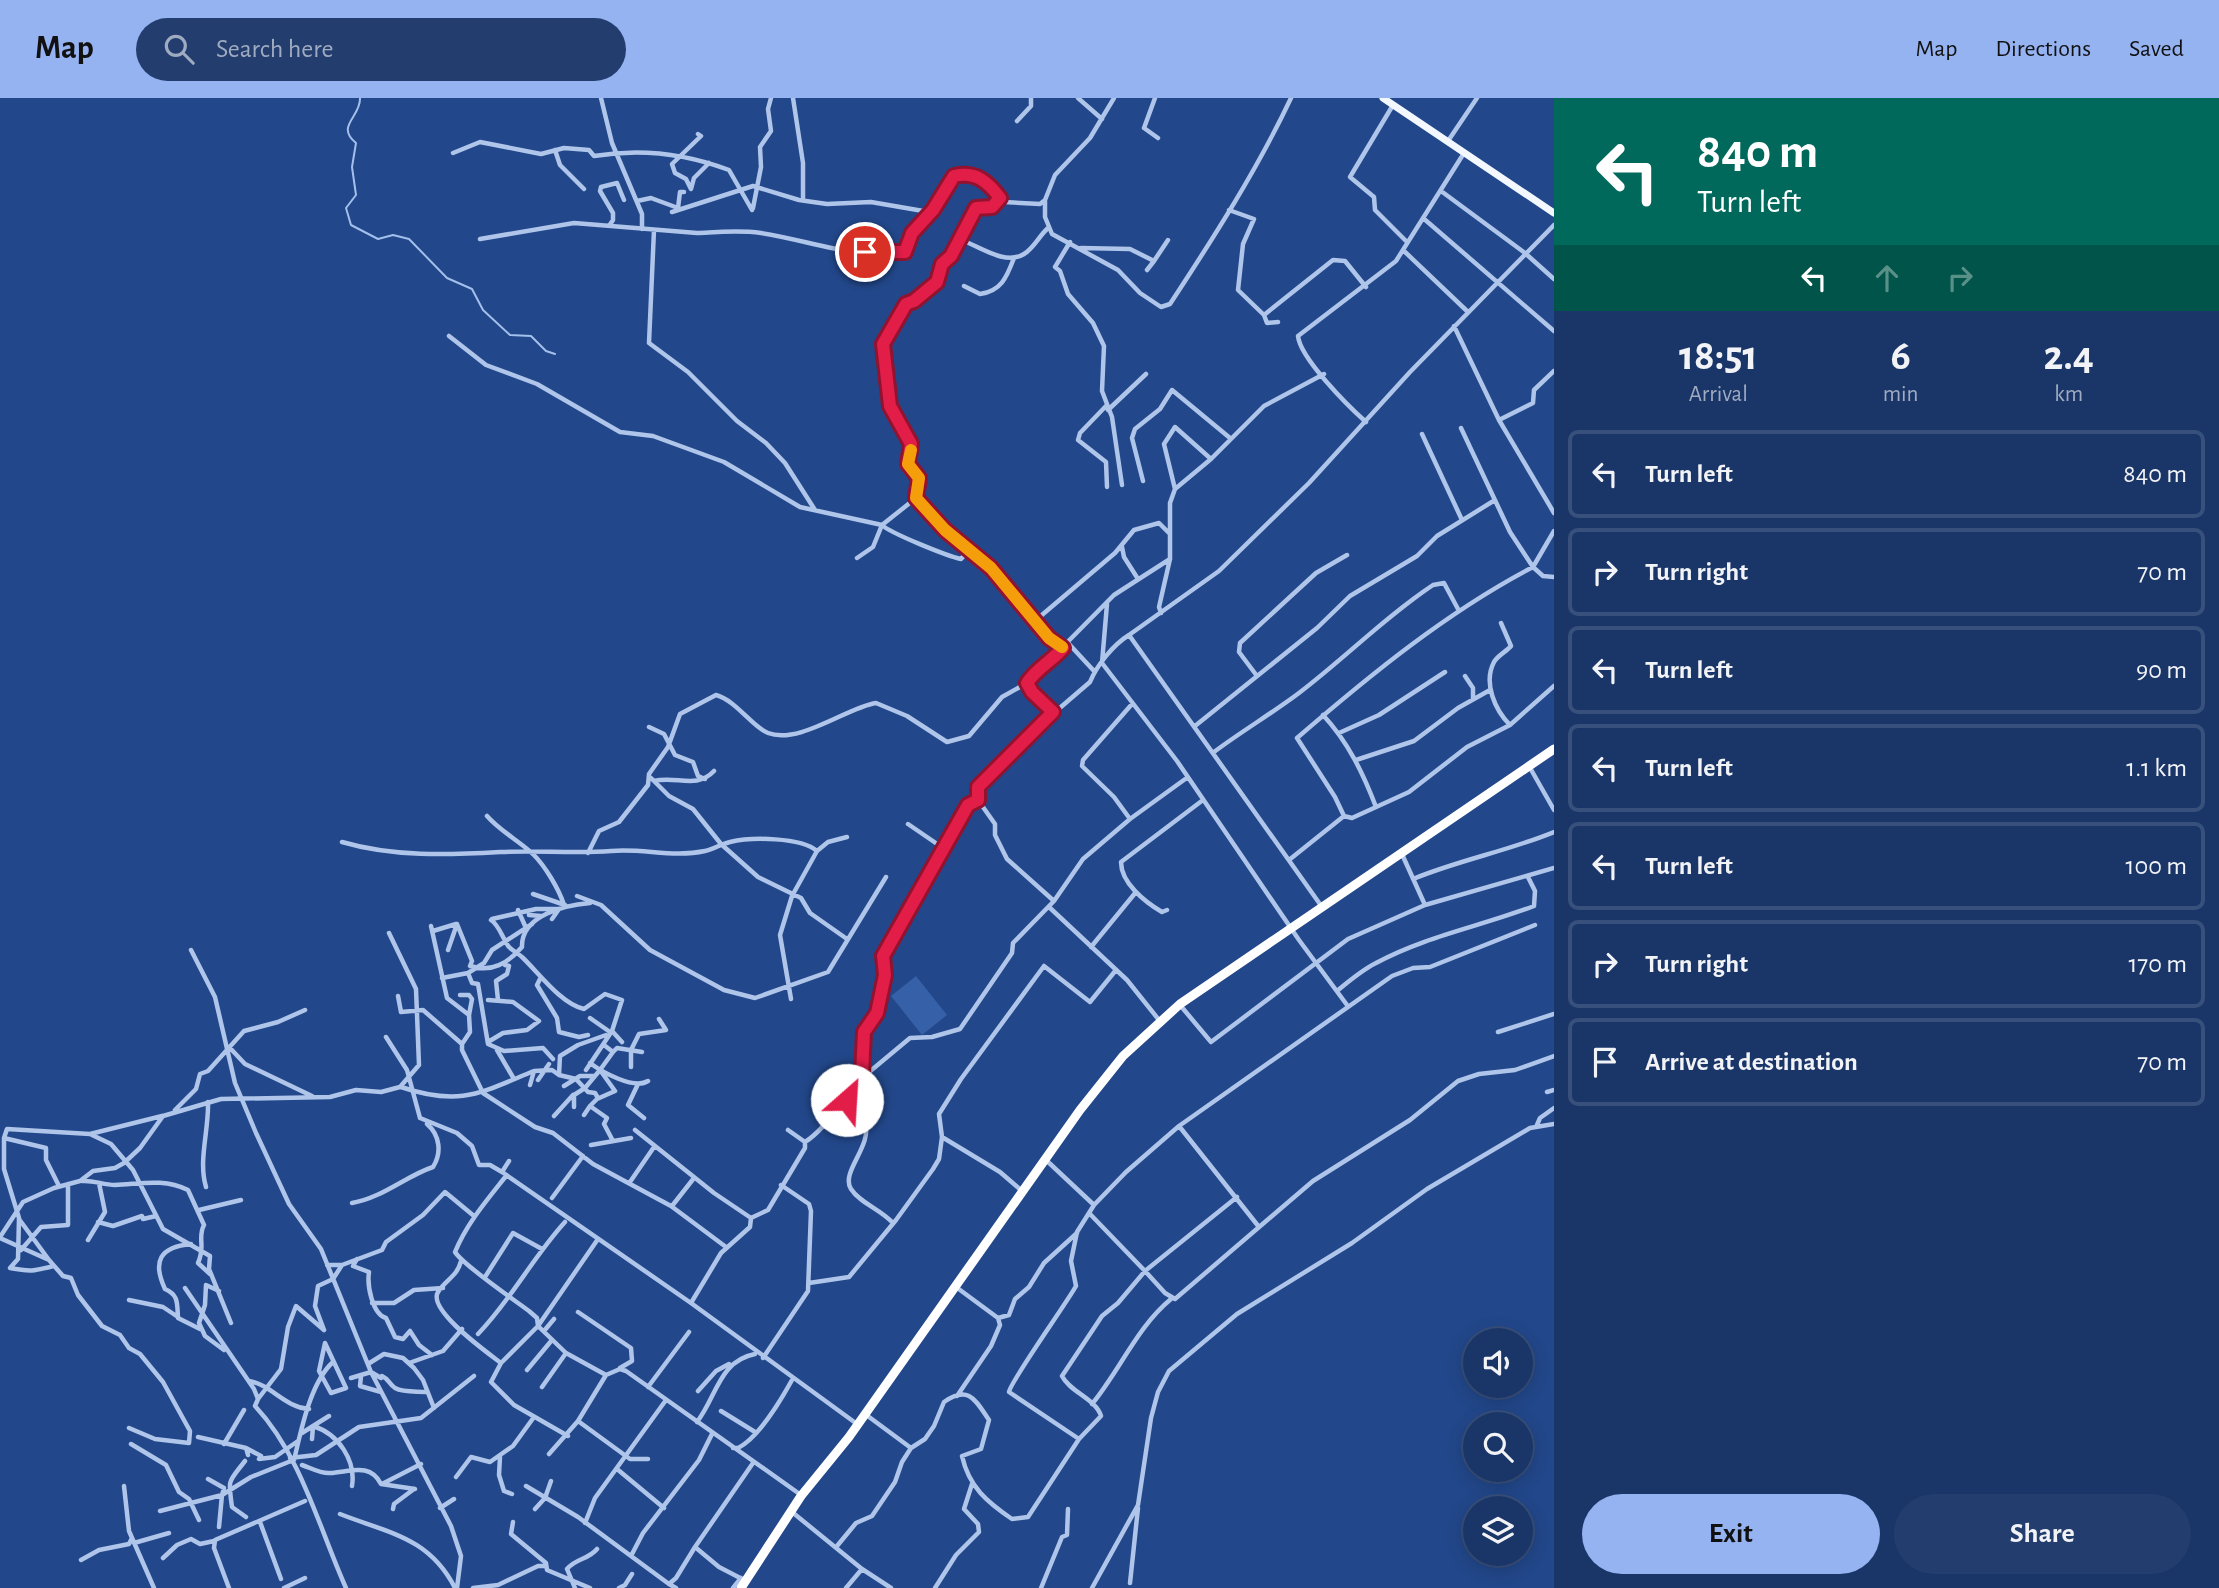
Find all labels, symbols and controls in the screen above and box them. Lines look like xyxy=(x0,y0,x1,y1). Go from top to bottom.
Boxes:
search box xyxy=(136,18,626,81)
icon: search xyxy=(160,30,198,68)
text: Map xyxy=(35,32,94,65)
text: Search here xyxy=(216,36,334,62)
text: Map xyxy=(1915,37,1957,61)
text: Directions xyxy=(1995,37,2091,61)
text: Saved xyxy=(2129,37,2184,61)
icon: left xyxy=(1582,126,1673,217)
text: 840 m xyxy=(1697,128,1818,177)
text: Turn left xyxy=(1697,186,1801,218)
pin xyxy=(835,222,895,282)
icon: arrive xyxy=(846,233,884,271)
icon: left xyxy=(1795,259,1833,297)
icon: ahead xyxy=(1868,259,1906,297)
icon: right xyxy=(1941,259,1979,297)
text: 18:51 xyxy=(1679,335,1758,377)
text: 6 xyxy=(1890,335,1911,377)
text: 2.4 xyxy=(2043,335,2094,377)
text: Arrival xyxy=(1689,383,1748,406)
text: min xyxy=(1883,383,1919,406)
text: km xyxy=(2054,383,2083,406)
icon: left xyxy=(1586,455,1624,493)
text: Turn left xyxy=(1645,461,1733,487)
text: 840 m xyxy=(2123,461,2187,487)
icon: right xyxy=(1586,553,1624,591)
text: Turn right xyxy=(1645,559,1748,585)
text: 70 m xyxy=(2137,559,2187,585)
icon: left xyxy=(1586,651,1624,689)
text: Turn left xyxy=(1645,657,1733,683)
text: 90 m xyxy=(2136,657,2187,683)
icon: left xyxy=(1586,749,1624,787)
text: Turn left xyxy=(1645,755,1733,781)
text: 1.1 km xyxy=(2126,755,2187,781)
icon: left xyxy=(1586,847,1624,885)
text: Turn left xyxy=(1645,853,1733,879)
text: 100 m xyxy=(2126,853,2187,879)
icon: right xyxy=(1586,945,1624,983)
text: Turn right xyxy=(1645,951,1748,977)
text: 170 m xyxy=(2128,951,2187,977)
icon: arrive xyxy=(1586,1043,1624,1081)
text: Arrive at destination xyxy=(1645,1049,1858,1075)
text: 70 m xyxy=(2137,1049,2187,1075)
position arrow xyxy=(810,1063,884,1137)
map controls xyxy=(1463,1328,1533,1566)
button: sound xyxy=(1463,1328,1533,1398)
button: search xyxy=(1463,1412,1533,1482)
button: Exit xyxy=(1582,1494,1880,1574)
button: Share xyxy=(1894,1494,2191,1574)
button: layers xyxy=(1463,1496,1533,1566)

